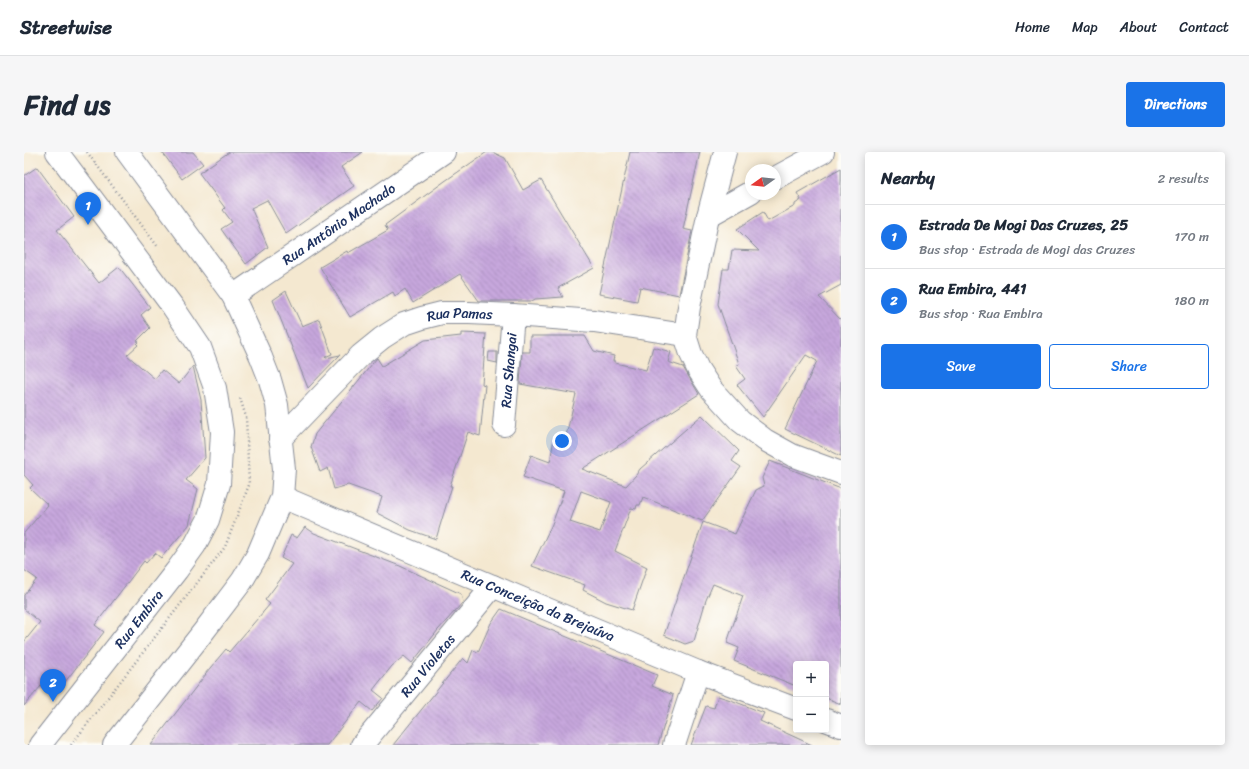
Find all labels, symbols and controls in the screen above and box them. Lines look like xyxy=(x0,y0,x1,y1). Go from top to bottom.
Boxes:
text: Streetwise xyxy=(20,11,112,44)
text: Home xyxy=(1015,15,1050,40)
text: Map xyxy=(1072,15,1098,40)
text: About xyxy=(1120,15,1157,40)
text: Contact xyxy=(1179,15,1229,40)
text: Find us xyxy=(24,80,111,129)
button: Directions xyxy=(1126,82,1225,127)
text: Nearby xyxy=(881,163,935,193)
north arrow xyxy=(745,164,781,200)
text: 2 results xyxy=(1158,167,1209,190)
street label: Rua Antônio Machado xyxy=(277,176,401,272)
pin: 1 xyxy=(75,192,101,225)
text: Estrada De Mogi Das Cruzes, 25 xyxy=(919,212,1128,238)
text: 1 xyxy=(891,225,897,248)
text: 170 m xyxy=(1174,225,1209,248)
text: Bus stop · Estrada de Mogi das Cruzes xyxy=(919,238,1135,261)
text: Rua Embira, 441 xyxy=(919,276,1026,302)
text: 2 xyxy=(890,289,898,312)
text: 180 m xyxy=(1174,289,1209,312)
street label: Rua Pamas xyxy=(424,300,494,329)
text: Bus stop · Rua Embira xyxy=(919,302,1043,325)
street label: Rua Shangai xyxy=(493,330,524,409)
button: Save xyxy=(881,344,1041,389)
button: Share xyxy=(1049,344,1209,389)
your location xyxy=(552,431,572,451)
street label: Rua Conceição da Brejaúva xyxy=(457,562,619,649)
street label: Rua Embira xyxy=(107,584,170,654)
street label: Rua Violetas xyxy=(394,628,462,703)
map controls xyxy=(793,661,829,733)
button: + xyxy=(793,661,829,697)
pin: 2 xyxy=(40,669,66,702)
button: − xyxy=(793,697,829,733)

